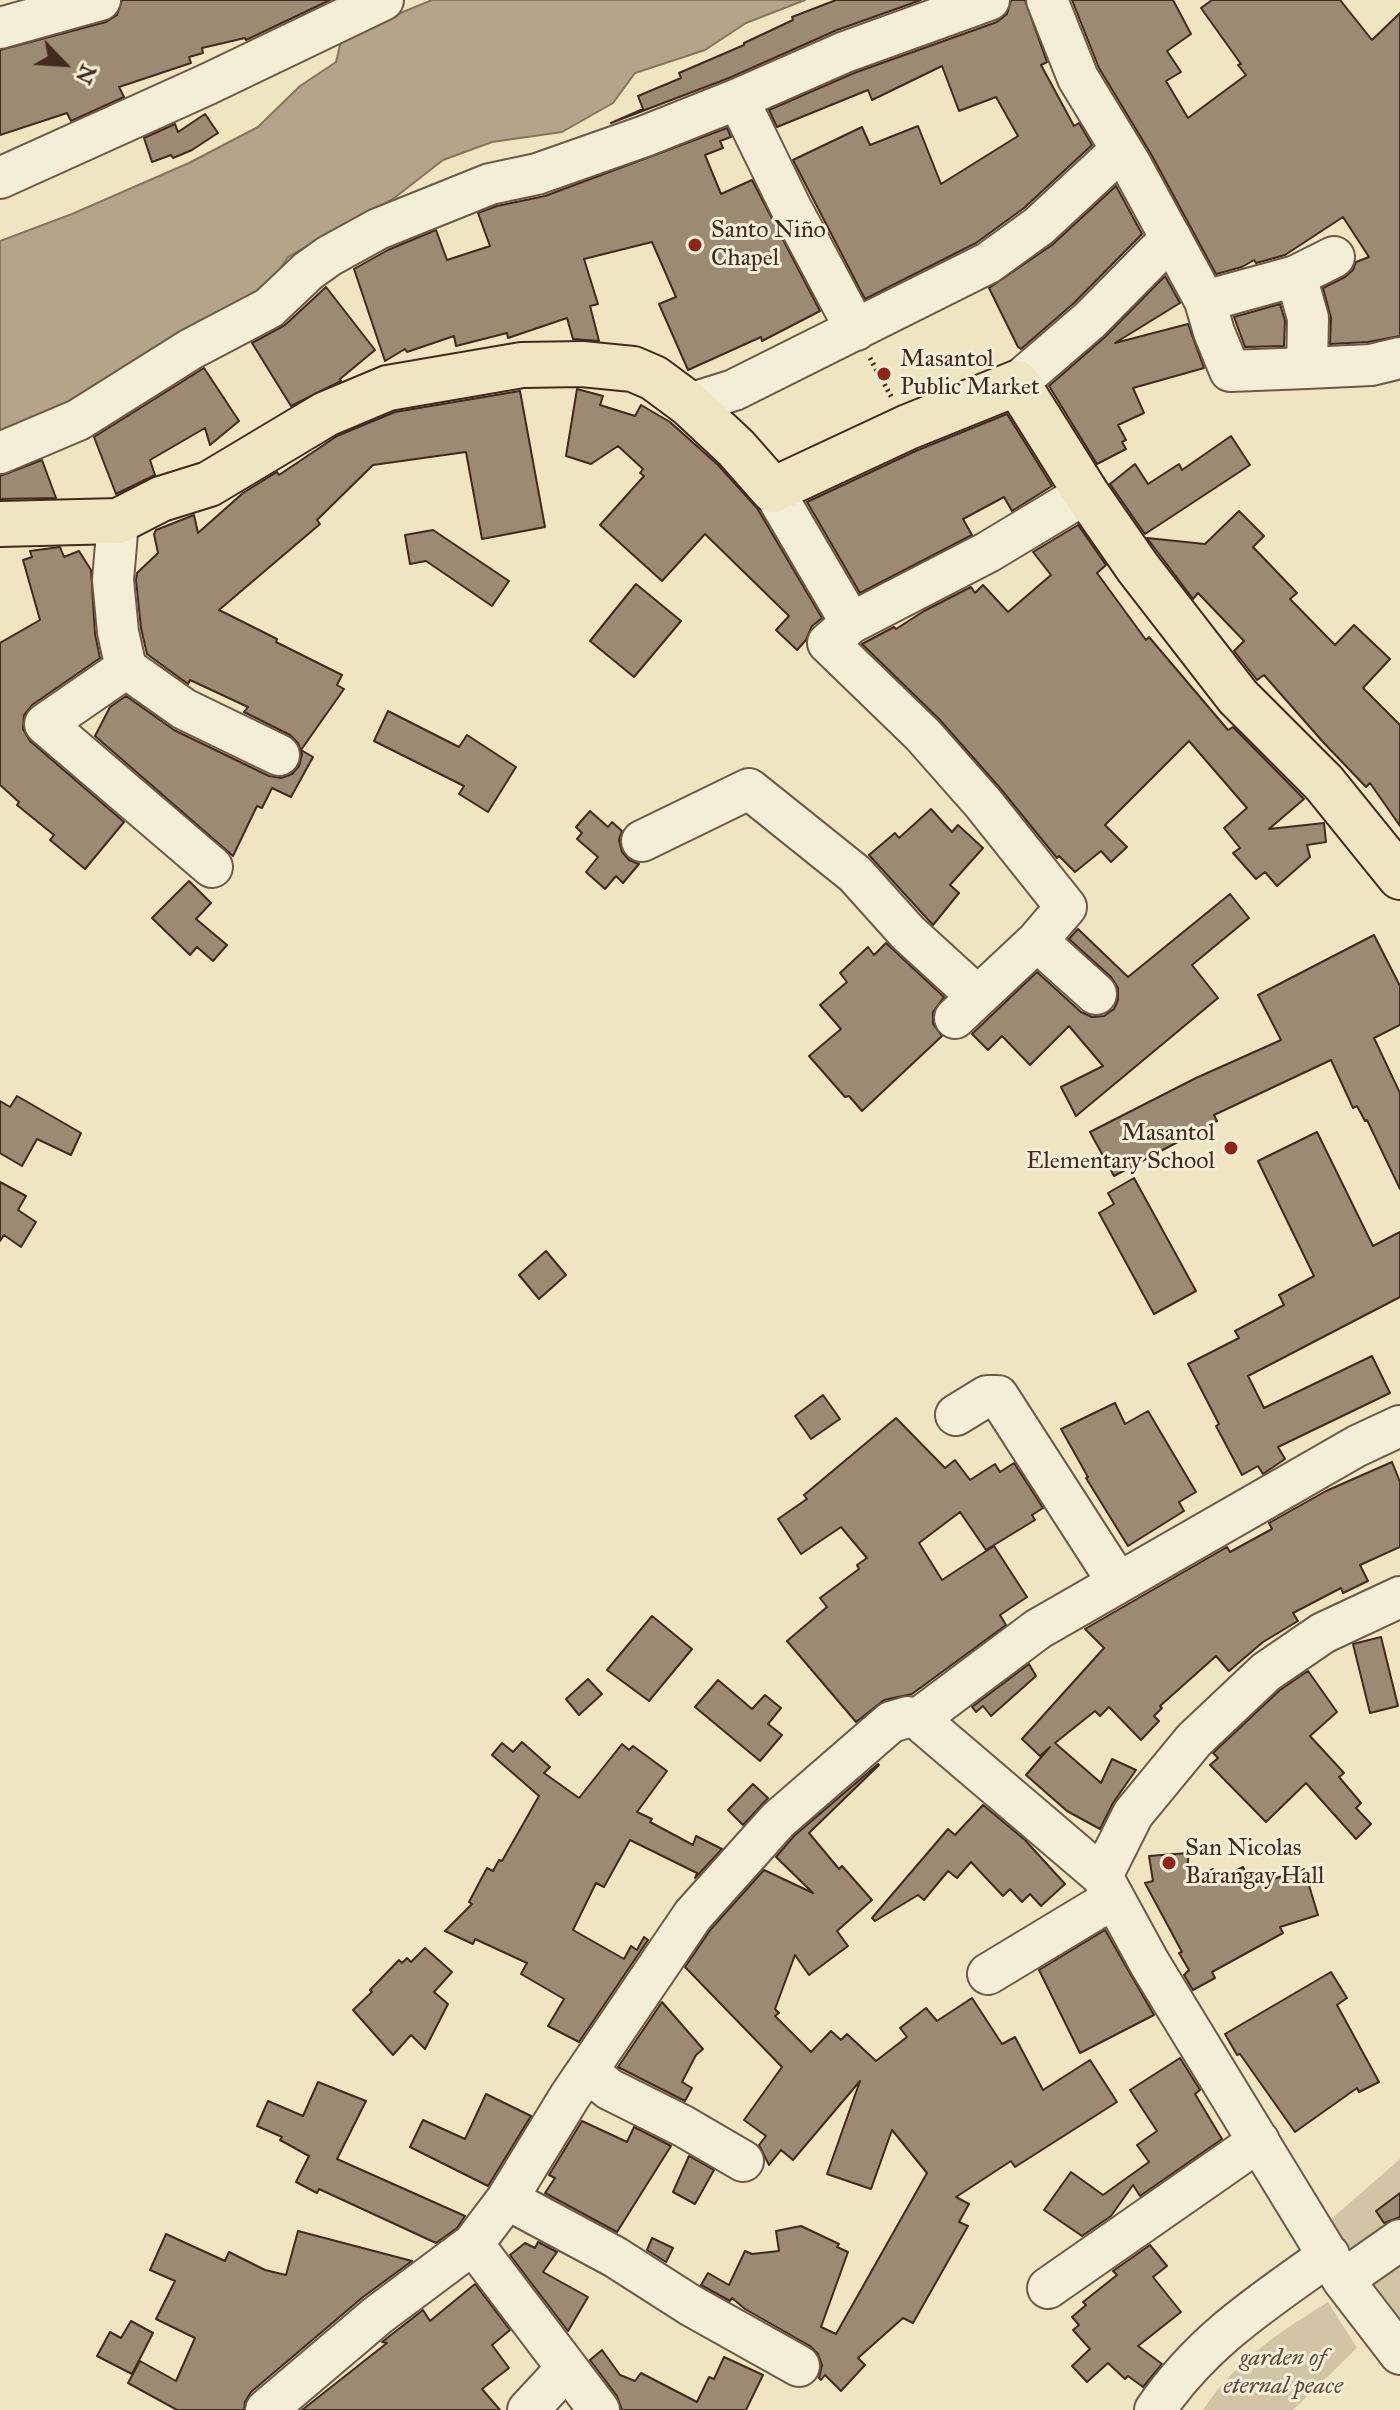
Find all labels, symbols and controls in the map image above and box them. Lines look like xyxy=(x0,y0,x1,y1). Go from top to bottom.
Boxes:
north arrow xyxy=(24,24,104,104)
text: N xyxy=(70,60,102,89)
place label: Santo Niño Chapel xyxy=(711,217,826,273)
marker: Santo Niño Chapel xyxy=(686,236,704,254)
place label: Masantol Public Market xyxy=(900,346,1039,402)
marker: Masantol Public Market xyxy=(875,365,893,383)
place label: Masantol Elementary School xyxy=(1026,1120,1215,1176)
marker: Masantol Elementary School xyxy=(1222,1139,1240,1157)
place label: San Nicolas Barangay Hall xyxy=(1185,1835,1324,1891)
marker: San Nicolas Barangay Hall xyxy=(1160,1854,1178,1872)
park label: garden of eternal peace xyxy=(1223,2345,1343,2401)

